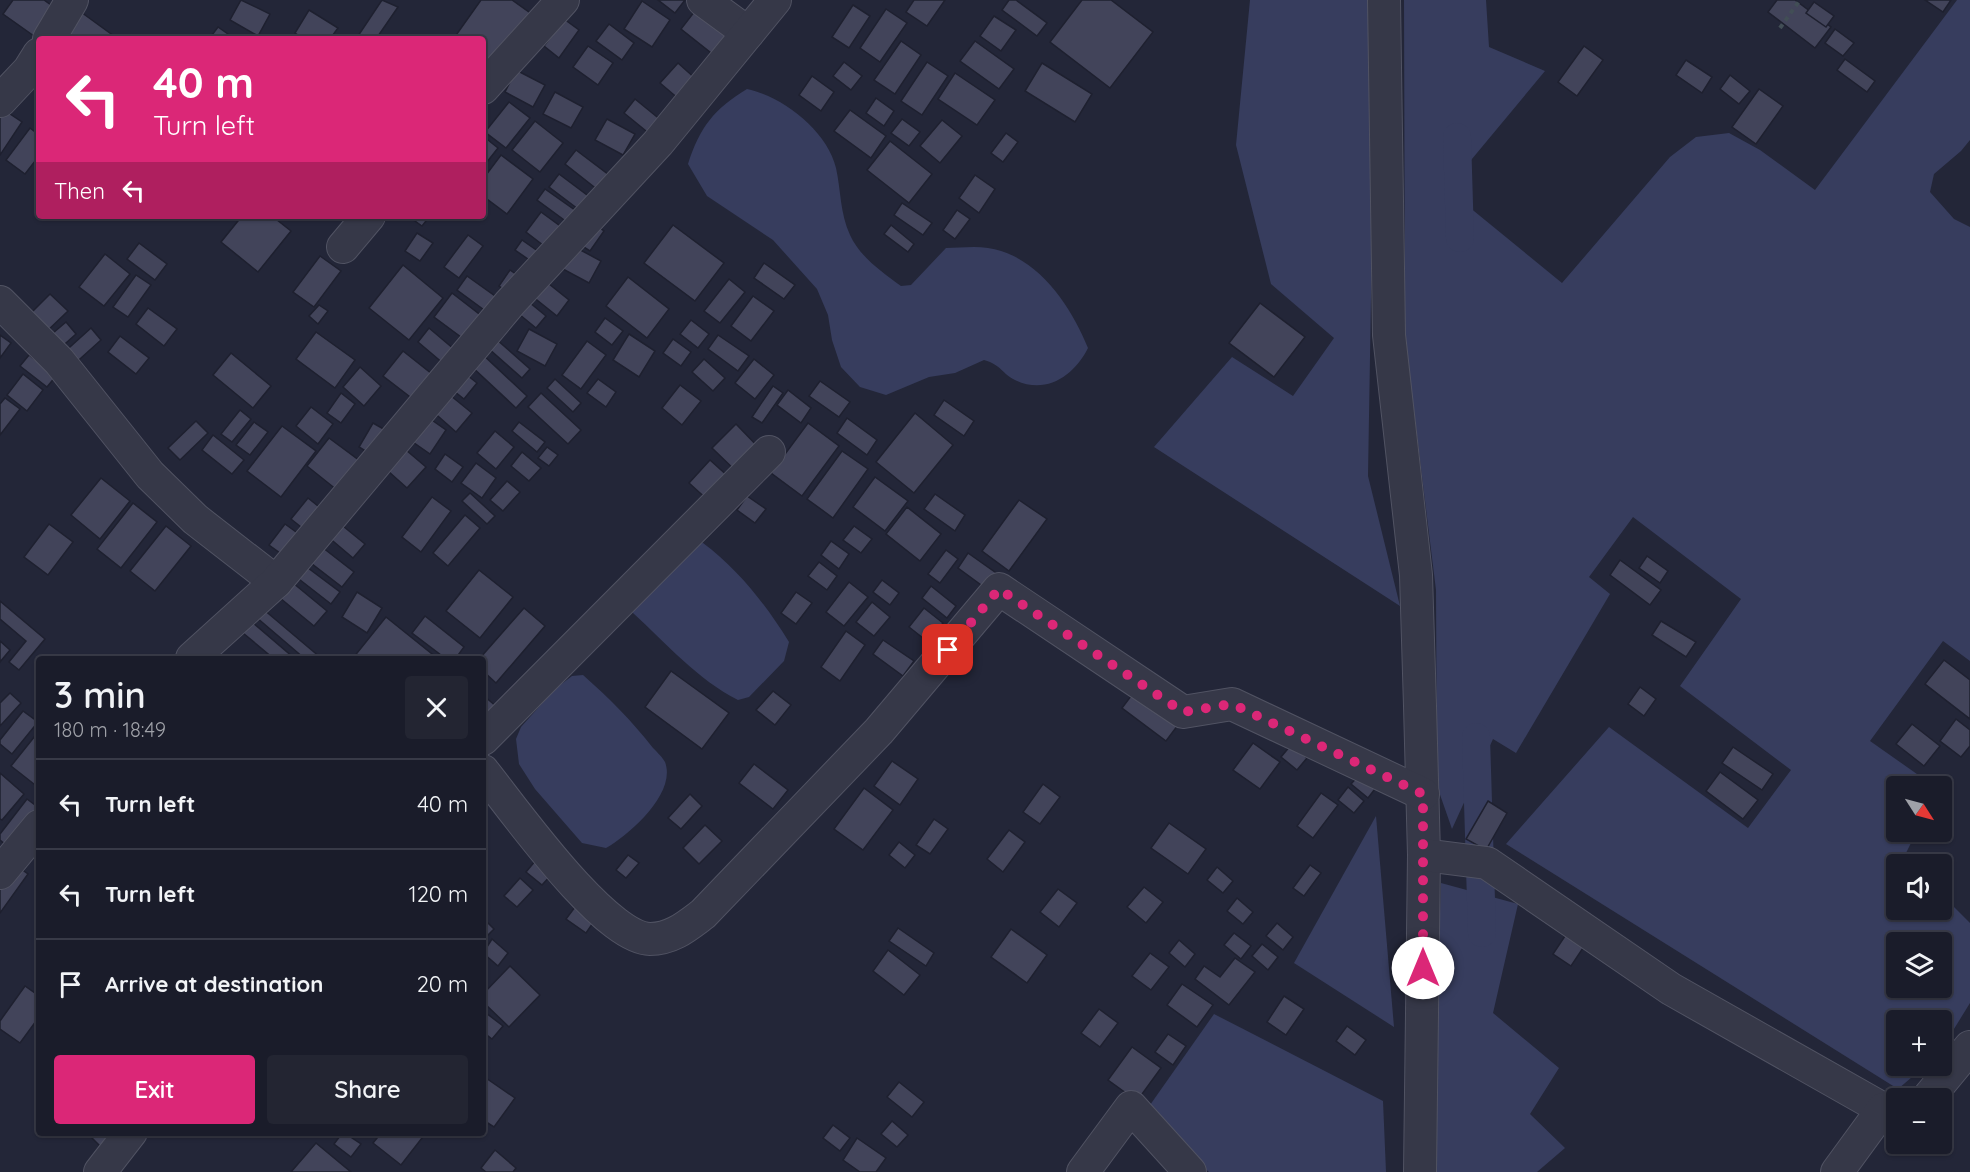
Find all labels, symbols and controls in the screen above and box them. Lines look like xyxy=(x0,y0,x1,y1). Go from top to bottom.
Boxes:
text: 40 m xyxy=(153,56,254,109)
icon: left xyxy=(54,60,132,138)
text: Turn left xyxy=(153,108,255,142)
icon: left xyxy=(117,174,150,207)
text: Then xyxy=(54,177,105,205)
pin xyxy=(922,624,973,675)
icon: arrive xyxy=(931,633,964,666)
text: 3 min xyxy=(54,672,146,717)
button: close xyxy=(405,676,468,739)
text: 180 m · 18:49 xyxy=(54,717,166,742)
north arrow xyxy=(1886,776,1952,842)
map controls xyxy=(1886,776,1952,1154)
icon: left xyxy=(54,788,87,821)
text: Turn left xyxy=(105,790,195,818)
text: 40 m xyxy=(417,790,468,818)
button: sound xyxy=(1886,854,1952,920)
icon: left xyxy=(54,878,87,911)
text: Turn left xyxy=(105,880,195,908)
text: 120 m xyxy=(409,880,468,908)
button: layers xyxy=(1886,932,1952,998)
position arrow xyxy=(1391,936,1455,1000)
icon: arrive xyxy=(54,968,87,1001)
text: Arrive at destination xyxy=(105,970,323,998)
text: 20 m xyxy=(417,970,468,998)
button: + xyxy=(1886,1010,1952,1076)
button: Exit xyxy=(54,1055,255,1124)
button: Share xyxy=(267,1055,468,1124)
button: − xyxy=(1886,1088,1952,1154)

